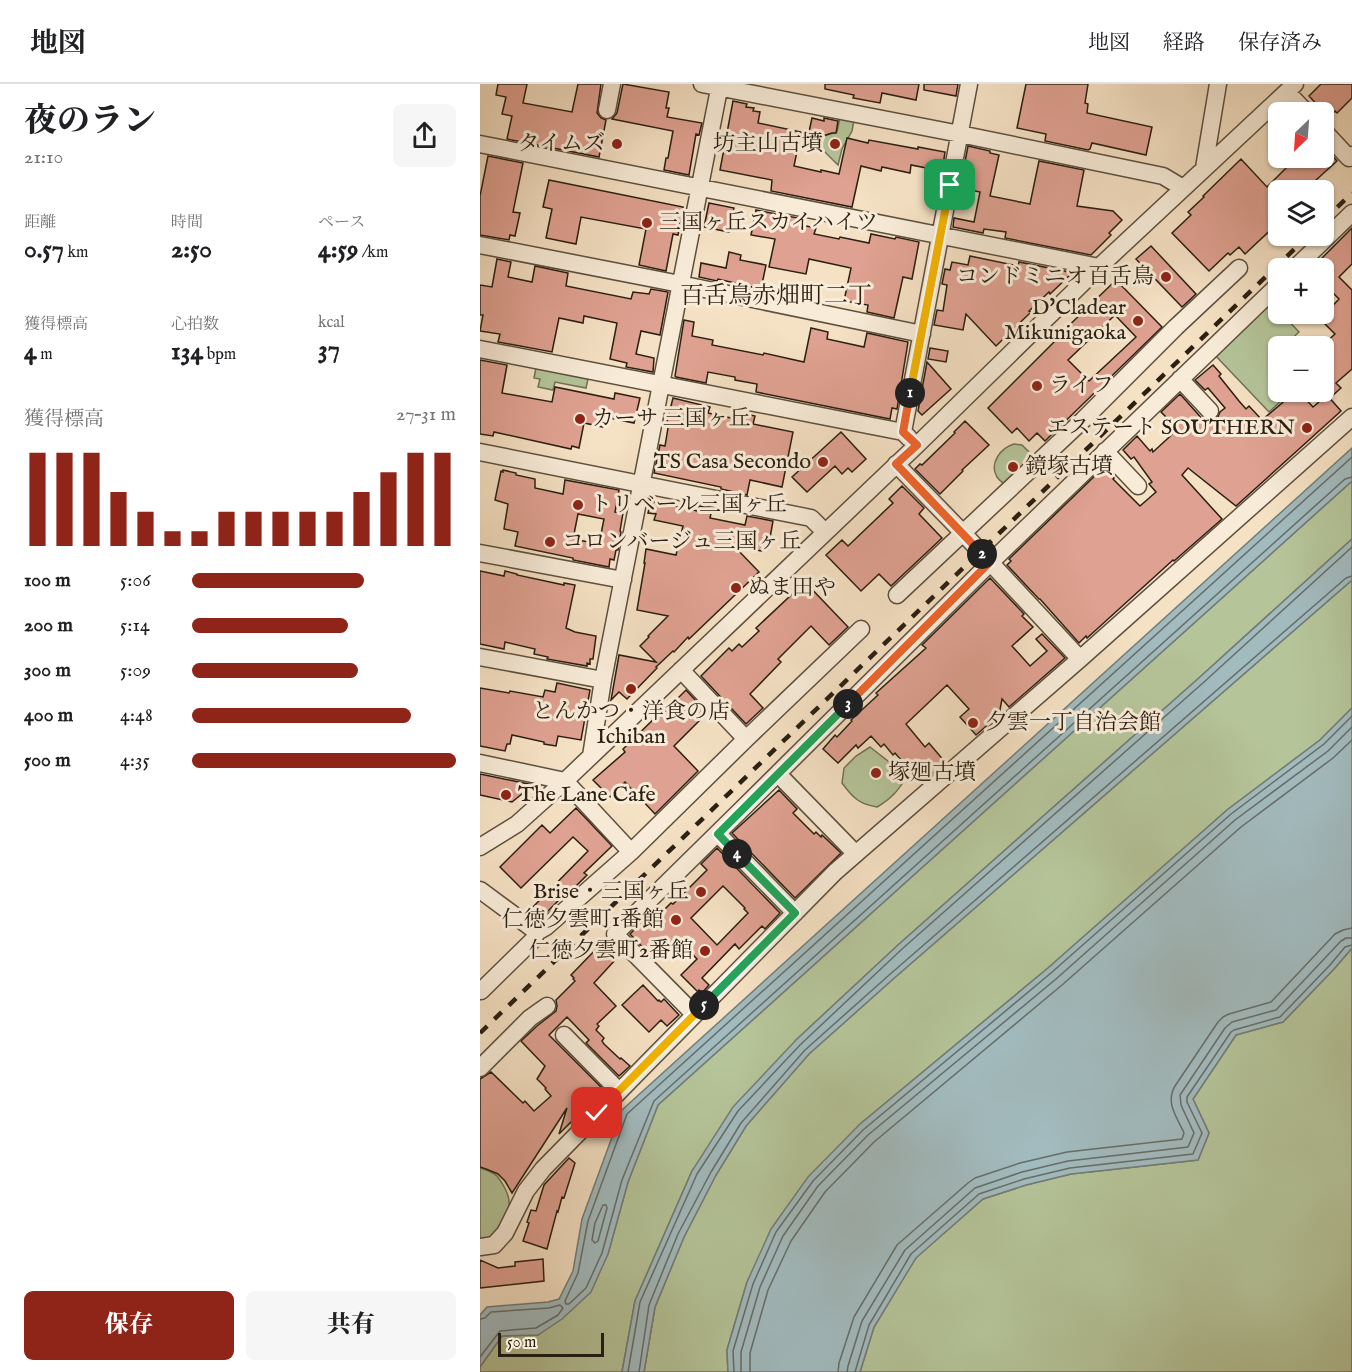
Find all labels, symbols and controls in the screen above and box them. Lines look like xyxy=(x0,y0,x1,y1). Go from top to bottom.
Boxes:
text: 地図 xyxy=(30,27,86,62)
text: 地図 xyxy=(1088,30,1130,57)
text: 経路 xyxy=(1163,30,1205,57)
text: 保存済み xyxy=(1238,30,1322,57)
text: 夜のラン xyxy=(24,101,156,143)
north arrow xyxy=(1268,102,1334,168)
map controls xyxy=(1268,102,1334,402)
button: share xyxy=(393,104,456,167)
place label: タイムズ xyxy=(517,130,605,158)
place label: 坊主山古墳 xyxy=(713,130,823,158)
marker: タイムズ xyxy=(610,137,624,151)
marker: 坊主山古墳 xyxy=(828,137,842,151)
text: 21:10 xyxy=(24,145,63,170)
pin xyxy=(924,159,975,210)
icon: arrive xyxy=(933,168,966,201)
button: layers xyxy=(1268,180,1334,246)
place label: 三国ヶ丘スカイハイツ xyxy=(659,209,878,237)
text: 距離 xyxy=(24,213,56,233)
text: 時間 xyxy=(171,213,203,233)
text: ペース xyxy=(318,213,365,233)
marker: 三国ヶ丘スカイハイツ xyxy=(640,216,654,230)
text: 0.57 xyxy=(24,233,64,266)
text: 2:50 xyxy=(171,233,212,266)
text: 4:59 xyxy=(318,233,358,266)
text: km xyxy=(64,243,88,263)
text: /km xyxy=(358,243,388,263)
button: + xyxy=(1268,258,1334,324)
place label: コンドミニオ百舌鳥 xyxy=(956,263,1154,291)
marker: コンドミニオ百舌鳥 xyxy=(1159,270,1173,284)
district label: 百舌鳥赤畑町二丁 xyxy=(680,281,872,312)
place label: D'Cladear Mikunigaoka xyxy=(1004,294,1126,347)
text: kcal xyxy=(318,313,345,333)
marker: D'Cladear Mikunigaoka xyxy=(1131,314,1145,328)
text: 獲得標高 xyxy=(24,315,88,335)
text: 心拍数 xyxy=(171,315,219,335)
text: 37 xyxy=(318,333,340,366)
text: 4 xyxy=(24,335,37,368)
text: 134 xyxy=(171,335,203,368)
button: − xyxy=(1268,336,1334,402)
text: m xyxy=(37,345,53,365)
text: bpm xyxy=(203,345,236,365)
place label: ライフ xyxy=(1049,372,1114,400)
pin: 1 xyxy=(895,378,925,408)
marker: ライフ xyxy=(1030,379,1044,393)
text: 1 xyxy=(907,383,913,403)
text: 27–31 m xyxy=(396,402,456,427)
place label: カーサ 三国ヶ丘 xyxy=(592,405,751,433)
text: 獲得標高 xyxy=(24,407,104,432)
marker: カーサ 三国ヶ丘 xyxy=(573,412,587,426)
place label: エステート SOUTHERN xyxy=(1047,414,1295,442)
marker: エステート SOUTHERN xyxy=(1300,421,1314,435)
place label: TS Casa Secondo xyxy=(654,448,811,476)
place label: 鏡塚古墳 xyxy=(1025,453,1113,481)
marker: TS Casa Secondo xyxy=(816,455,830,469)
marker: 鏡塚古墳 xyxy=(1006,460,1020,474)
place label: トリベール三国ヶ丘 xyxy=(590,491,787,519)
marker: トリベール三国ヶ丘 xyxy=(571,498,585,512)
place label: コロンバージュ三国ヶ丘 xyxy=(562,528,802,556)
marker: コロンバージュ三国ヶ丘 xyxy=(543,535,557,549)
pin: 2 xyxy=(967,539,997,569)
text: 2 xyxy=(978,544,986,564)
text: 100 m xyxy=(24,568,71,593)
text: 5:06 xyxy=(120,568,151,593)
place label: ぬま田や xyxy=(748,574,836,602)
marker: ぬま田や xyxy=(729,581,743,595)
text: 200 m xyxy=(24,613,73,638)
text: 5:14 xyxy=(120,613,150,638)
text: 300 m xyxy=(24,658,71,683)
text: 5:09 xyxy=(120,658,151,683)
marker: とんかつ・洋食の店 Ichiban xyxy=(624,682,638,696)
pin: 3 xyxy=(833,689,863,719)
text: 3 xyxy=(845,694,851,714)
place label: とんかつ・洋食の店 Ichiban xyxy=(532,698,730,751)
text: 400 m xyxy=(24,703,73,728)
text: 4:48 xyxy=(120,703,153,728)
place label: 夕雲一丁自治会館 xyxy=(985,709,1161,737)
marker: 夕雲一丁自治会館 xyxy=(966,716,980,730)
text: 500 m xyxy=(24,748,71,773)
text: 4:35 xyxy=(120,748,150,773)
place label: 塚廻古墳 xyxy=(888,759,976,787)
marker: 塚廻古墳 xyxy=(869,766,883,780)
place label: The Lane Cafe xyxy=(518,781,656,809)
marker: The Lane Cafe xyxy=(499,788,513,802)
pin: 4 xyxy=(722,839,752,869)
text: 4 xyxy=(733,844,741,864)
place label: Brise・三国ヶ丘 xyxy=(533,878,689,906)
marker: Brise・三国ヶ丘 xyxy=(694,885,708,899)
place label: 仁徳夕雲町1番館 xyxy=(502,906,664,934)
marker: 仁徳夕雲町1番館 xyxy=(669,913,683,927)
place label: 仁徳夕雲町2番館 xyxy=(529,937,693,965)
marker: 仁徳夕雲町2番館 xyxy=(698,944,712,958)
pin: 5 xyxy=(689,990,719,1020)
text: 5 xyxy=(701,995,707,1015)
pin xyxy=(571,1087,622,1138)
icon: check xyxy=(580,1096,613,1129)
button: 保存 xyxy=(24,1291,234,1360)
button: 共有 xyxy=(246,1291,456,1360)
scale bar xyxy=(498,1330,604,1358)
text: 50 m xyxy=(507,1333,536,1353)

